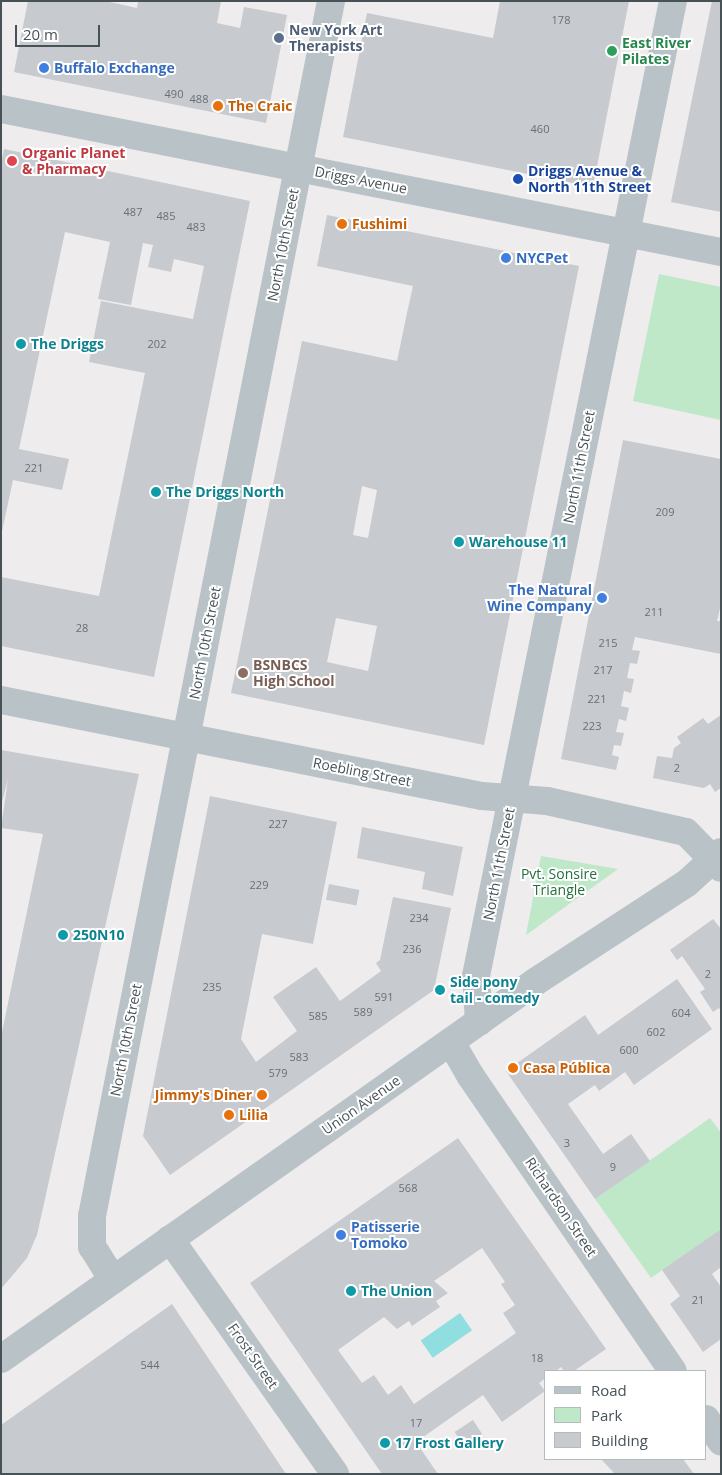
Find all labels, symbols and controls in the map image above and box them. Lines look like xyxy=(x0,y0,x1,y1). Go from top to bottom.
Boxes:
house number: 178 xyxy=(552,13,570,27)
scale bar xyxy=(18,15,102,47)
place label: New York Art Therapists xyxy=(289,22,382,54)
text: 20 m xyxy=(23,24,58,44)
marker: New York Art Therapists xyxy=(273,32,285,44)
place label: East River Pilates xyxy=(622,35,691,68)
marker: East River Pilates xyxy=(606,45,618,57)
place label: Buffalo Exchange xyxy=(54,60,175,76)
marker: Buffalo Exchange xyxy=(38,62,50,74)
house number: 490 xyxy=(165,87,183,101)
house number: 488 xyxy=(190,92,208,106)
place label: The Craic xyxy=(228,98,292,114)
marker: The Craic xyxy=(212,100,224,112)
house number: 460 xyxy=(531,122,549,136)
place label: Organic Planet & Pharmacy xyxy=(22,145,125,178)
marker: Organic Planet & Pharmacy xyxy=(6,155,18,167)
street label: Driggs Avenue xyxy=(313,163,409,197)
place label: Driggs Avenue & North 11th Street xyxy=(528,163,651,196)
marker: Driggs Avenue & North 11th Street xyxy=(512,173,524,185)
street label: North 10th Street xyxy=(264,187,302,303)
house number: 487 xyxy=(124,205,142,219)
house number: 485 xyxy=(157,209,175,223)
place label: Fushimi xyxy=(352,216,407,232)
marker: Fushimi xyxy=(336,218,348,230)
house number: 483 xyxy=(187,220,205,234)
place label: NYCPet xyxy=(516,250,568,266)
marker: NYCPet xyxy=(500,252,512,264)
place label: The Driggs xyxy=(31,336,104,352)
house number: 202 xyxy=(148,337,166,351)
marker: The Driggs xyxy=(15,338,27,350)
street label: North 11th Street xyxy=(560,409,598,525)
house number: 221 xyxy=(25,461,43,475)
place label: The Driggs North xyxy=(166,484,284,500)
marker: The Driggs North xyxy=(150,486,162,498)
house number: 209 xyxy=(656,505,674,519)
place label: Warehouse 11 xyxy=(469,534,568,550)
marker: Warehouse 11 xyxy=(453,536,465,548)
place label: The Natural Wine Company xyxy=(487,582,592,614)
street label: North 10th Street xyxy=(186,585,224,701)
marker: The Natural Wine Company xyxy=(596,592,608,604)
house number: 211 xyxy=(645,605,663,619)
house number: 28 xyxy=(76,621,88,635)
house number: 215 xyxy=(599,636,617,650)
place label: BSNBCS High School xyxy=(253,657,334,690)
house number: 217 xyxy=(594,663,612,677)
marker: BSNBCS High School xyxy=(237,667,249,679)
house number: 221 xyxy=(588,692,606,706)
house number: 223 xyxy=(583,719,601,733)
street label: Roebling Street xyxy=(312,754,412,790)
house number: 2 xyxy=(674,761,680,775)
street label: North 11th Street xyxy=(480,806,518,922)
house number: 227 xyxy=(269,817,287,831)
park label: Pvt. Sonsire Triangle xyxy=(521,866,597,899)
house number: 229 xyxy=(250,878,268,892)
house number: 234 xyxy=(410,911,428,925)
place label: 250N10 xyxy=(73,927,124,943)
marker: 250N10 xyxy=(57,929,69,941)
house number: 236 xyxy=(403,942,421,956)
house number: 2 xyxy=(705,967,711,981)
place label: Side pony tail - comedy xyxy=(450,974,540,1006)
house number: 235 xyxy=(203,980,221,994)
street label: North 10th Street xyxy=(107,982,145,1098)
marker: Side pony tail - comedy xyxy=(434,984,446,996)
house number: 591 xyxy=(375,990,393,1004)
house number: 589 xyxy=(354,1005,372,1019)
house number: 604 xyxy=(672,1006,690,1020)
house number: 585 xyxy=(309,1009,327,1023)
house number: 602 xyxy=(647,1025,665,1039)
house number: 600 xyxy=(620,1043,638,1057)
house number: 583 xyxy=(290,1050,308,1064)
place label: Casa Pública xyxy=(523,1060,610,1076)
marker: Casa Pública xyxy=(507,1062,519,1074)
house number: 579 xyxy=(269,1066,287,1080)
street label: Union Avenue xyxy=(319,1072,403,1138)
place label: Jimmy's Diner xyxy=(155,1087,252,1103)
marker: Jimmy's Diner xyxy=(256,1089,268,1101)
place label: Lilia xyxy=(239,1107,268,1123)
marker: Lilia xyxy=(223,1109,235,1121)
house number: 3 xyxy=(564,1136,570,1150)
street label: Richardson Street xyxy=(522,1154,600,1260)
house number: 9 xyxy=(610,1160,616,1174)
house number: 568 xyxy=(399,1181,417,1195)
place label: Patisserie Tomoko xyxy=(351,1219,420,1252)
marker: Patisserie Tomoko xyxy=(335,1229,347,1241)
place label: The Union xyxy=(361,1283,432,1299)
marker: The Union xyxy=(345,1285,357,1297)
house number: 21 xyxy=(692,1293,704,1307)
street label: Frost Street xyxy=(224,1320,282,1392)
house number: 18 xyxy=(531,1351,543,1365)
house number: 544 xyxy=(141,1358,159,1372)
legend xyxy=(544,1370,707,1460)
text: Road xyxy=(591,1380,627,1400)
text: Park xyxy=(591,1405,622,1425)
house number: 17 xyxy=(410,1416,422,1430)
text: Building xyxy=(591,1430,648,1450)
place label: 17 Frost Gallery xyxy=(395,1435,504,1451)
marker: 17 Frost Gallery xyxy=(379,1437,391,1449)

